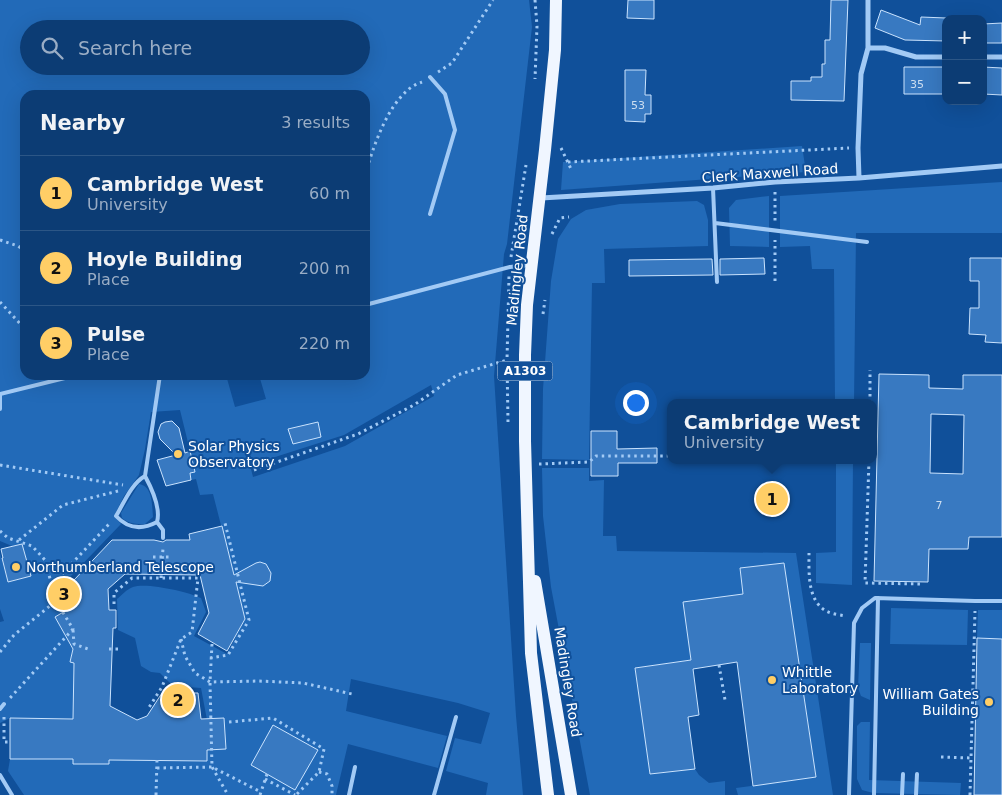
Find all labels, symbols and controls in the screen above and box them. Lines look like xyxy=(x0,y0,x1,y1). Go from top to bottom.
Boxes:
map controls xyxy=(942,15,987,105)
button: + xyxy=(942,15,987,60)
search box xyxy=(20,20,370,75)
icon: search xyxy=(38,34,66,62)
text: Search here xyxy=(78,37,192,59)
button: − xyxy=(942,60,987,105)
house number: 35 xyxy=(910,78,924,91)
house number: 53 xyxy=(631,99,645,112)
text: Nearby xyxy=(40,111,125,135)
text: 3 results xyxy=(281,113,350,132)
street label: Clerk Maxwell Road xyxy=(701,160,839,186)
text: Cambridge West xyxy=(87,173,263,195)
text: 1 xyxy=(50,184,62,203)
text: 60 m xyxy=(309,184,350,203)
text: University xyxy=(87,195,168,214)
street label: Madingley Road xyxy=(503,214,531,326)
text: Hoyle Building xyxy=(87,248,243,270)
text: 2 xyxy=(50,259,62,278)
text: 200 m xyxy=(299,259,350,278)
text: Place xyxy=(87,270,130,289)
text: Pulse xyxy=(87,323,145,345)
text: 3 xyxy=(50,334,62,353)
text: 220 m xyxy=(299,334,350,353)
text: Place xyxy=(87,345,130,364)
road number: A1303 xyxy=(498,362,552,381)
your location xyxy=(623,390,649,416)
popup xyxy=(667,399,877,464)
text: Cambridge West xyxy=(684,411,860,433)
text: University xyxy=(684,433,765,452)
place label: Solar Physics Observatory xyxy=(188,438,280,470)
marker: Solar Physics Observatory xyxy=(172,448,184,460)
pin: 1 xyxy=(756,480,788,518)
house number: 7 xyxy=(936,499,943,512)
place label: Northumberland Telescope xyxy=(26,559,214,575)
marker: Northumberland Telescope xyxy=(10,561,22,573)
pin: 3 xyxy=(48,575,80,613)
street label: Madingley Road xyxy=(551,626,585,738)
place label: Whittle Laboratory xyxy=(782,664,858,696)
marker: Whittle Laboratory xyxy=(766,674,778,686)
pin: 2 xyxy=(162,681,194,719)
place label: William Gates Building xyxy=(882,686,979,718)
marker: William Gates Building xyxy=(983,696,995,708)

